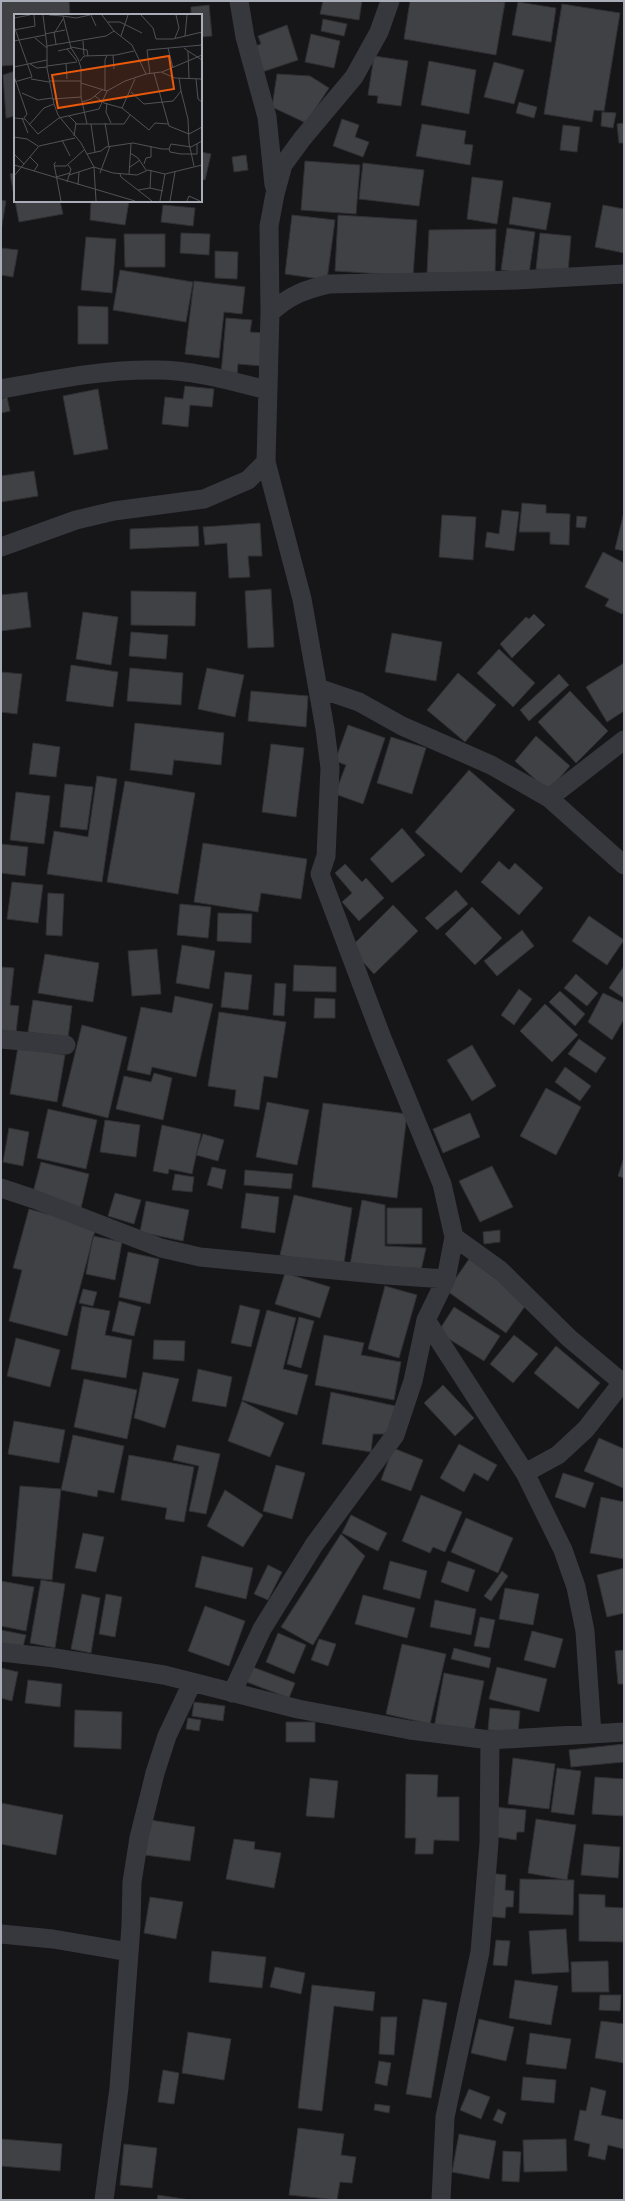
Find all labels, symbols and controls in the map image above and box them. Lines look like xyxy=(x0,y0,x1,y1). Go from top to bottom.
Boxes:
inset map xyxy=(14,14,202,202)

